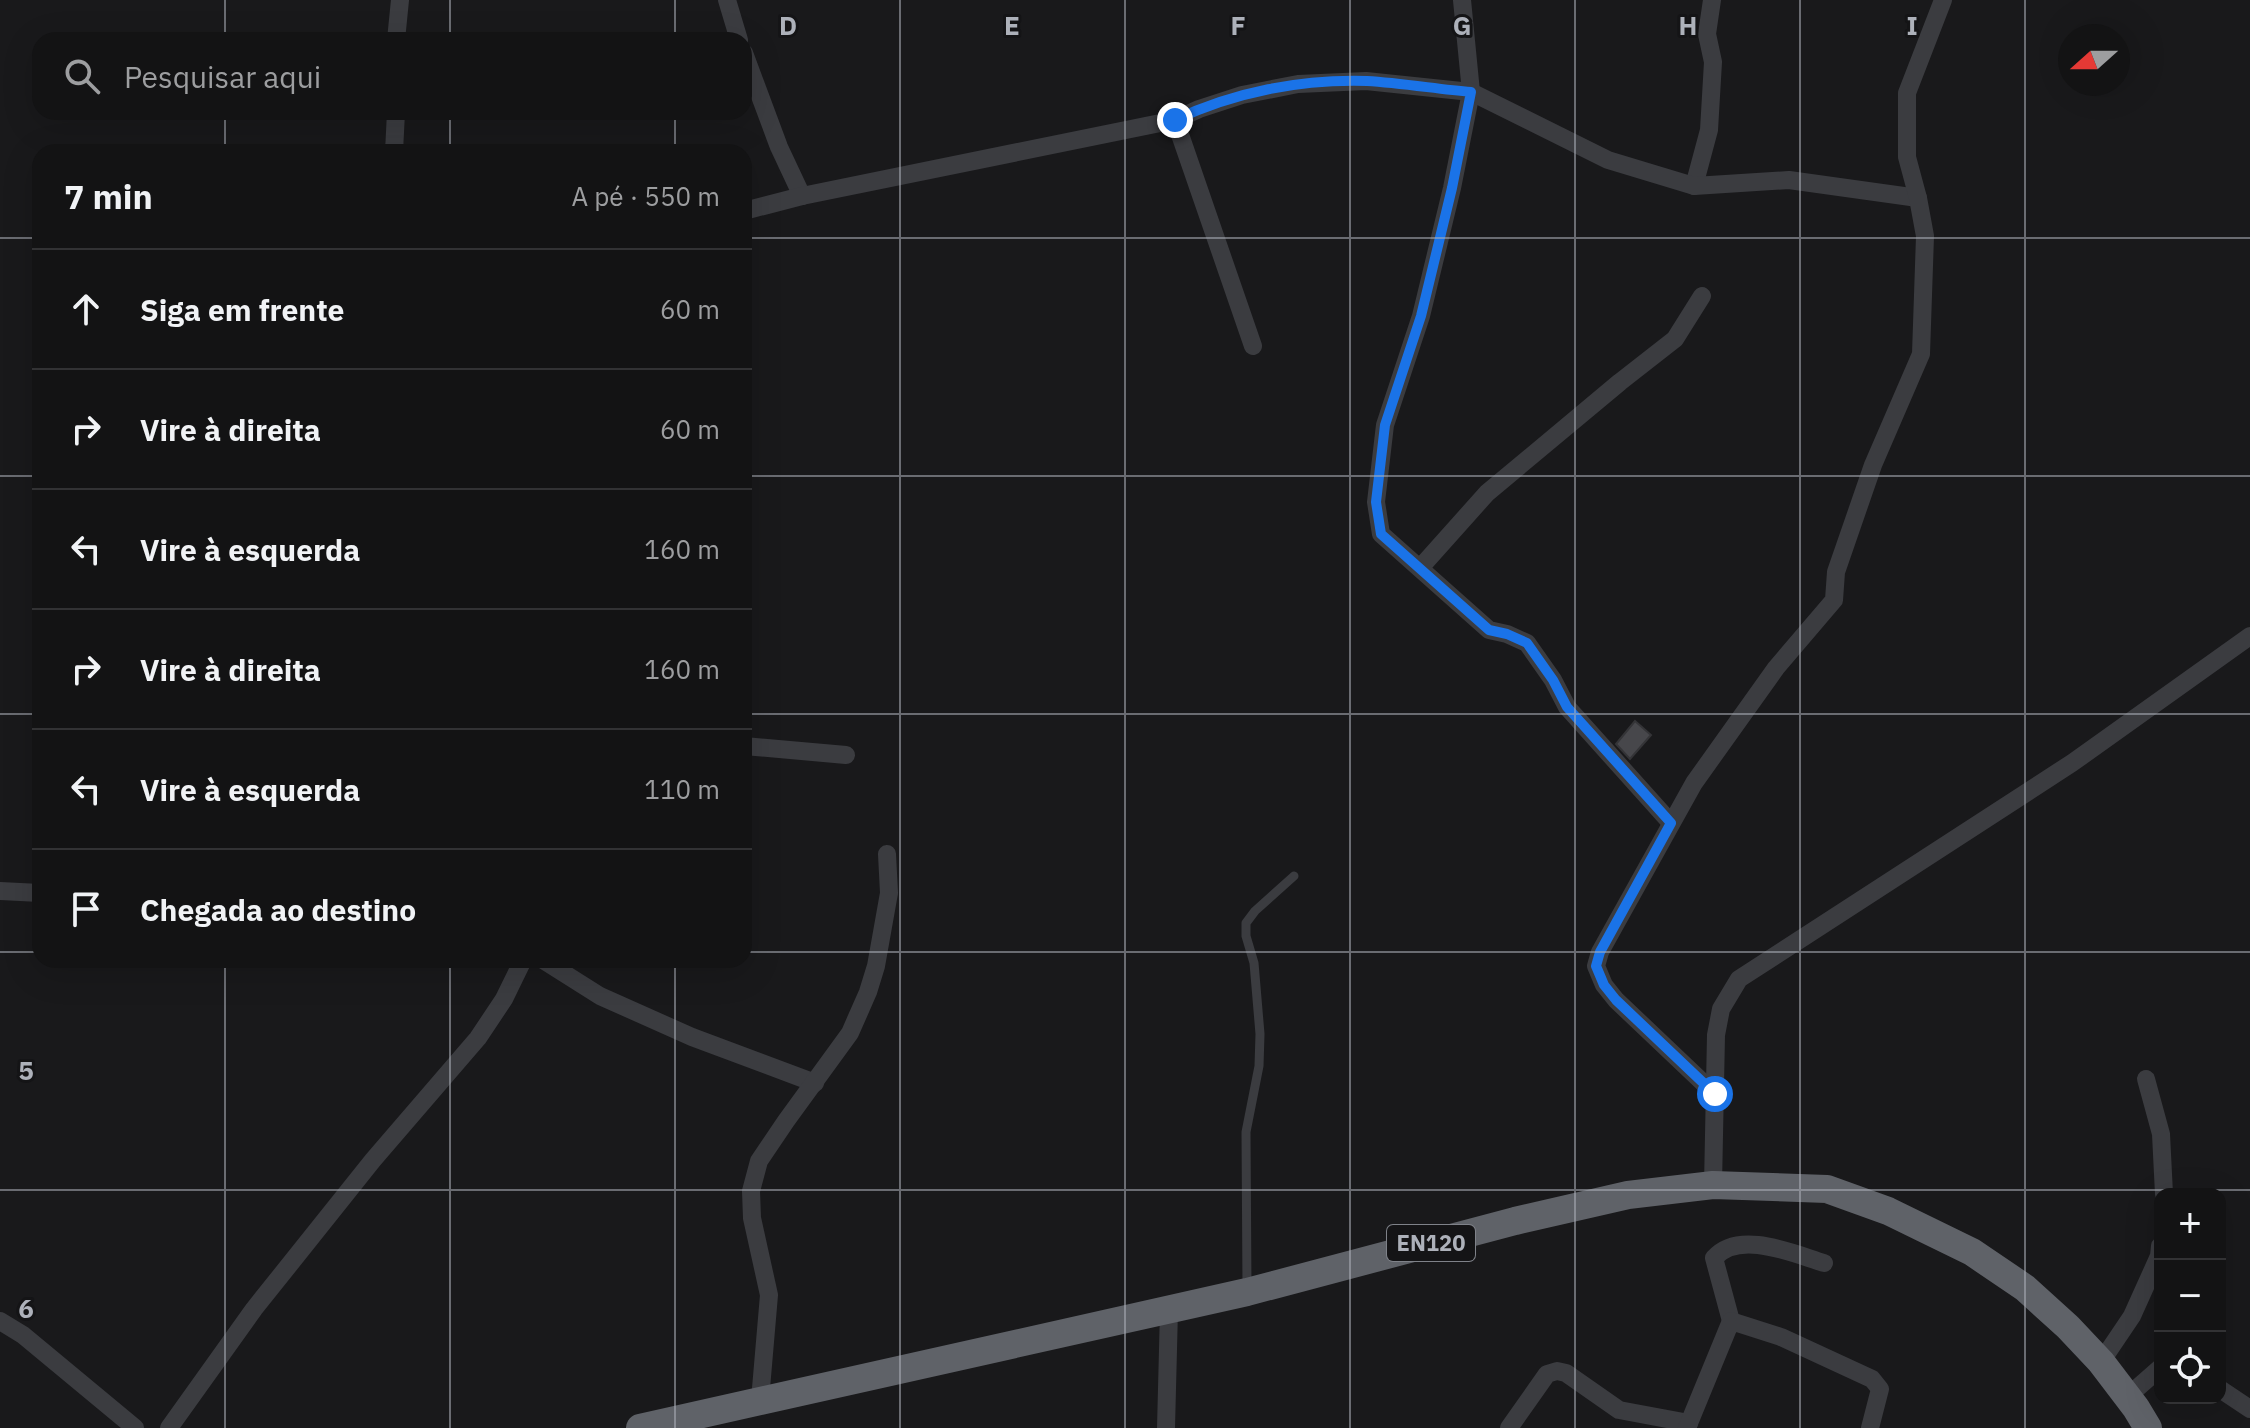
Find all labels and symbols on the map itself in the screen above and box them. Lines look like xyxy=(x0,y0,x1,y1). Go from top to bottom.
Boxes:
text: D xyxy=(779,8,797,42)
text: E xyxy=(1004,8,1020,42)
text: F xyxy=(1230,8,1246,42)
text: G xyxy=(1453,8,1471,42)
text: H xyxy=(1679,8,1697,42)
text: I xyxy=(1906,8,1918,42)
north arrow xyxy=(2058,24,2130,96)
route end xyxy=(1157,102,1193,138)
text: 5 xyxy=(18,1053,34,1087)
route start xyxy=(1697,1076,1733,1112)
road number: EN120 xyxy=(1387,1225,1475,1261)
text: 6 xyxy=(18,1291,34,1325)

